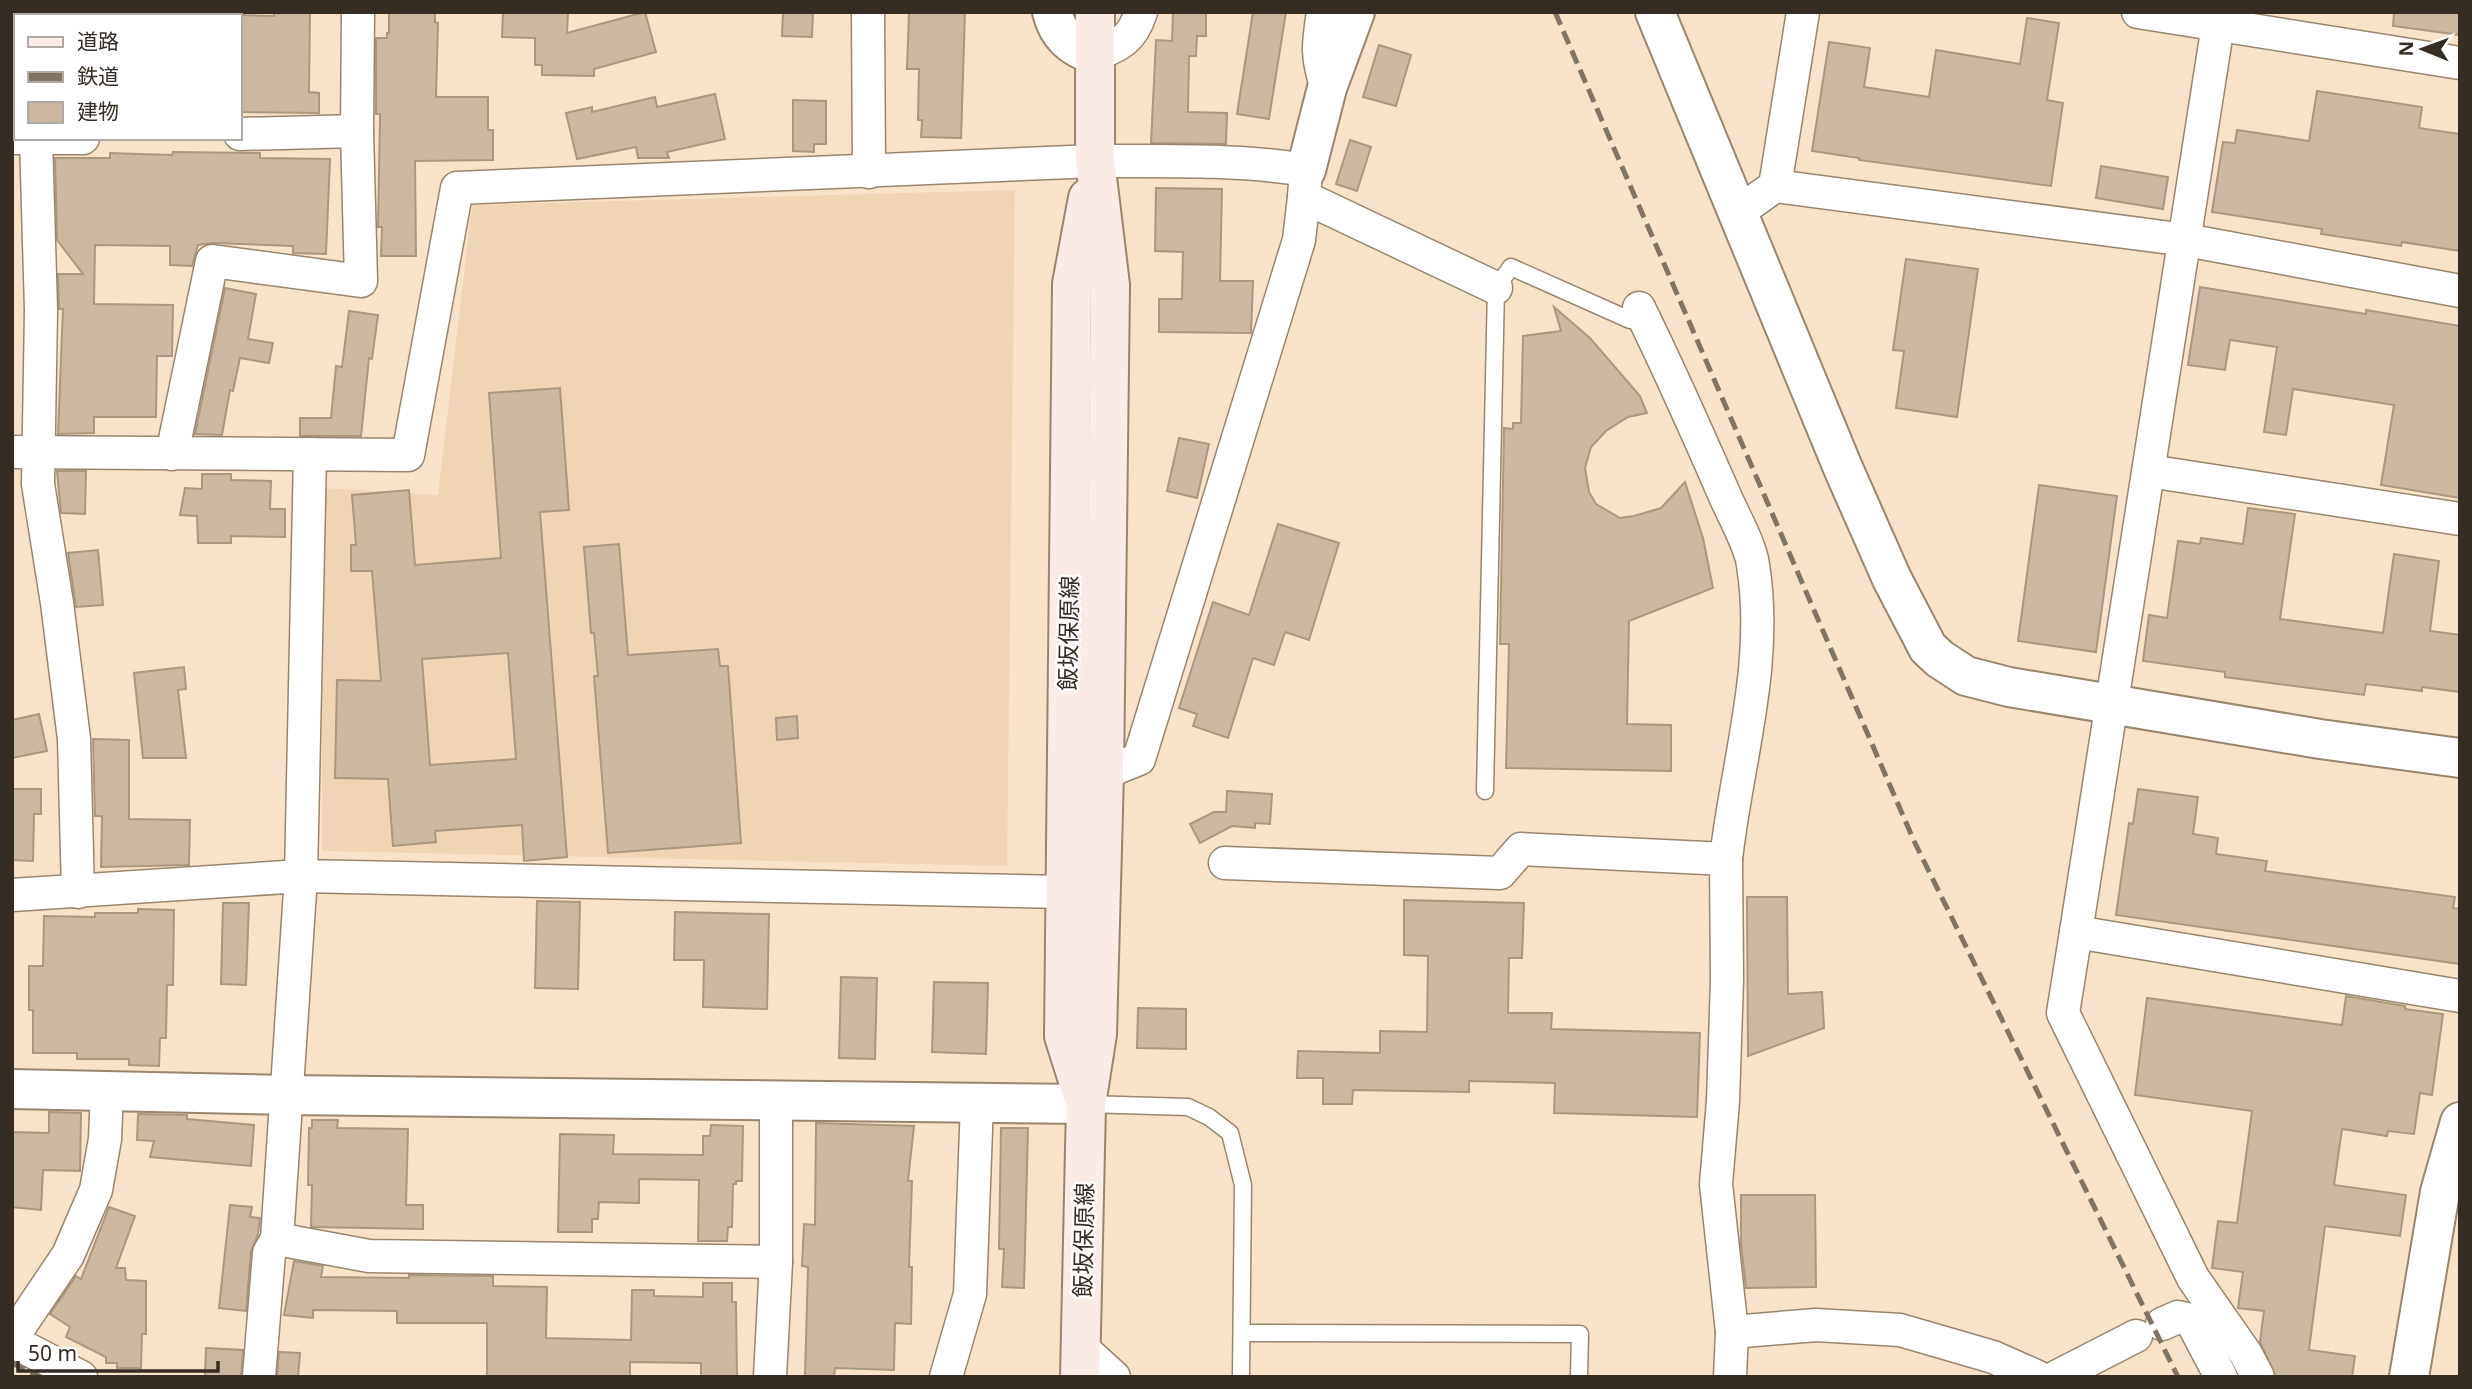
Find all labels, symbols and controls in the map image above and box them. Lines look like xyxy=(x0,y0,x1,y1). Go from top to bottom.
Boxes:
legend xyxy=(14,14,242,140)
north arrow xyxy=(2388,14,2458,84)
text: 道路 xyxy=(77,27,119,55)
text: N xyxy=(2393,41,2419,57)
text: 鉄道 xyxy=(77,62,119,90)
text: 建物 xyxy=(77,97,119,125)
street label: 飯坂保原線 xyxy=(1051,575,1085,691)
street label: 飯坂保原線 xyxy=(1066,1182,1100,1298)
scale bar xyxy=(18,1330,217,1374)
text: 50 m xyxy=(28,1339,77,1367)

